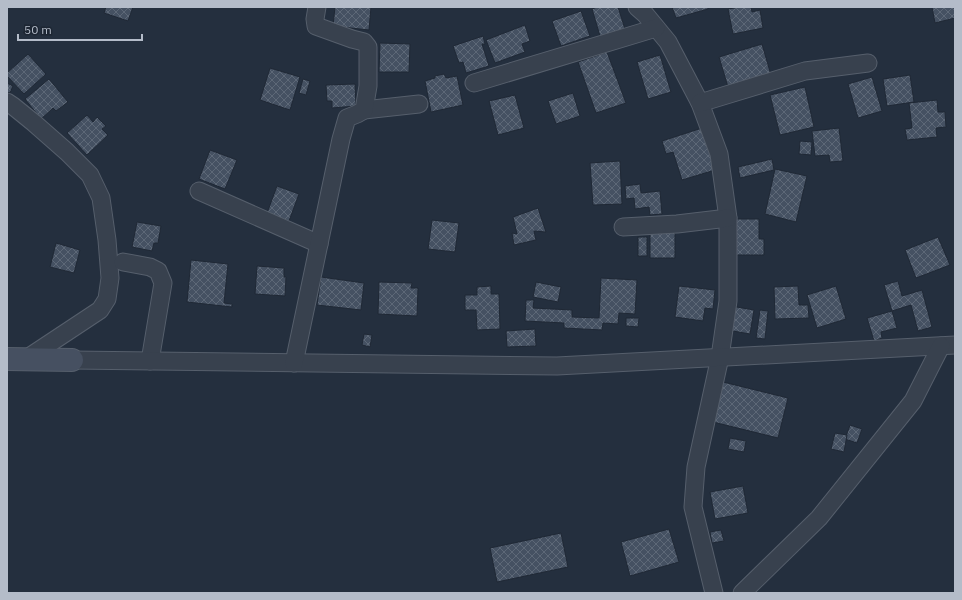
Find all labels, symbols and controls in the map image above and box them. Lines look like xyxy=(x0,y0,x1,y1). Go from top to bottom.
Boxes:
scale bar xyxy=(18,16,142,42)
text: 50 m xyxy=(24,22,52,37)

